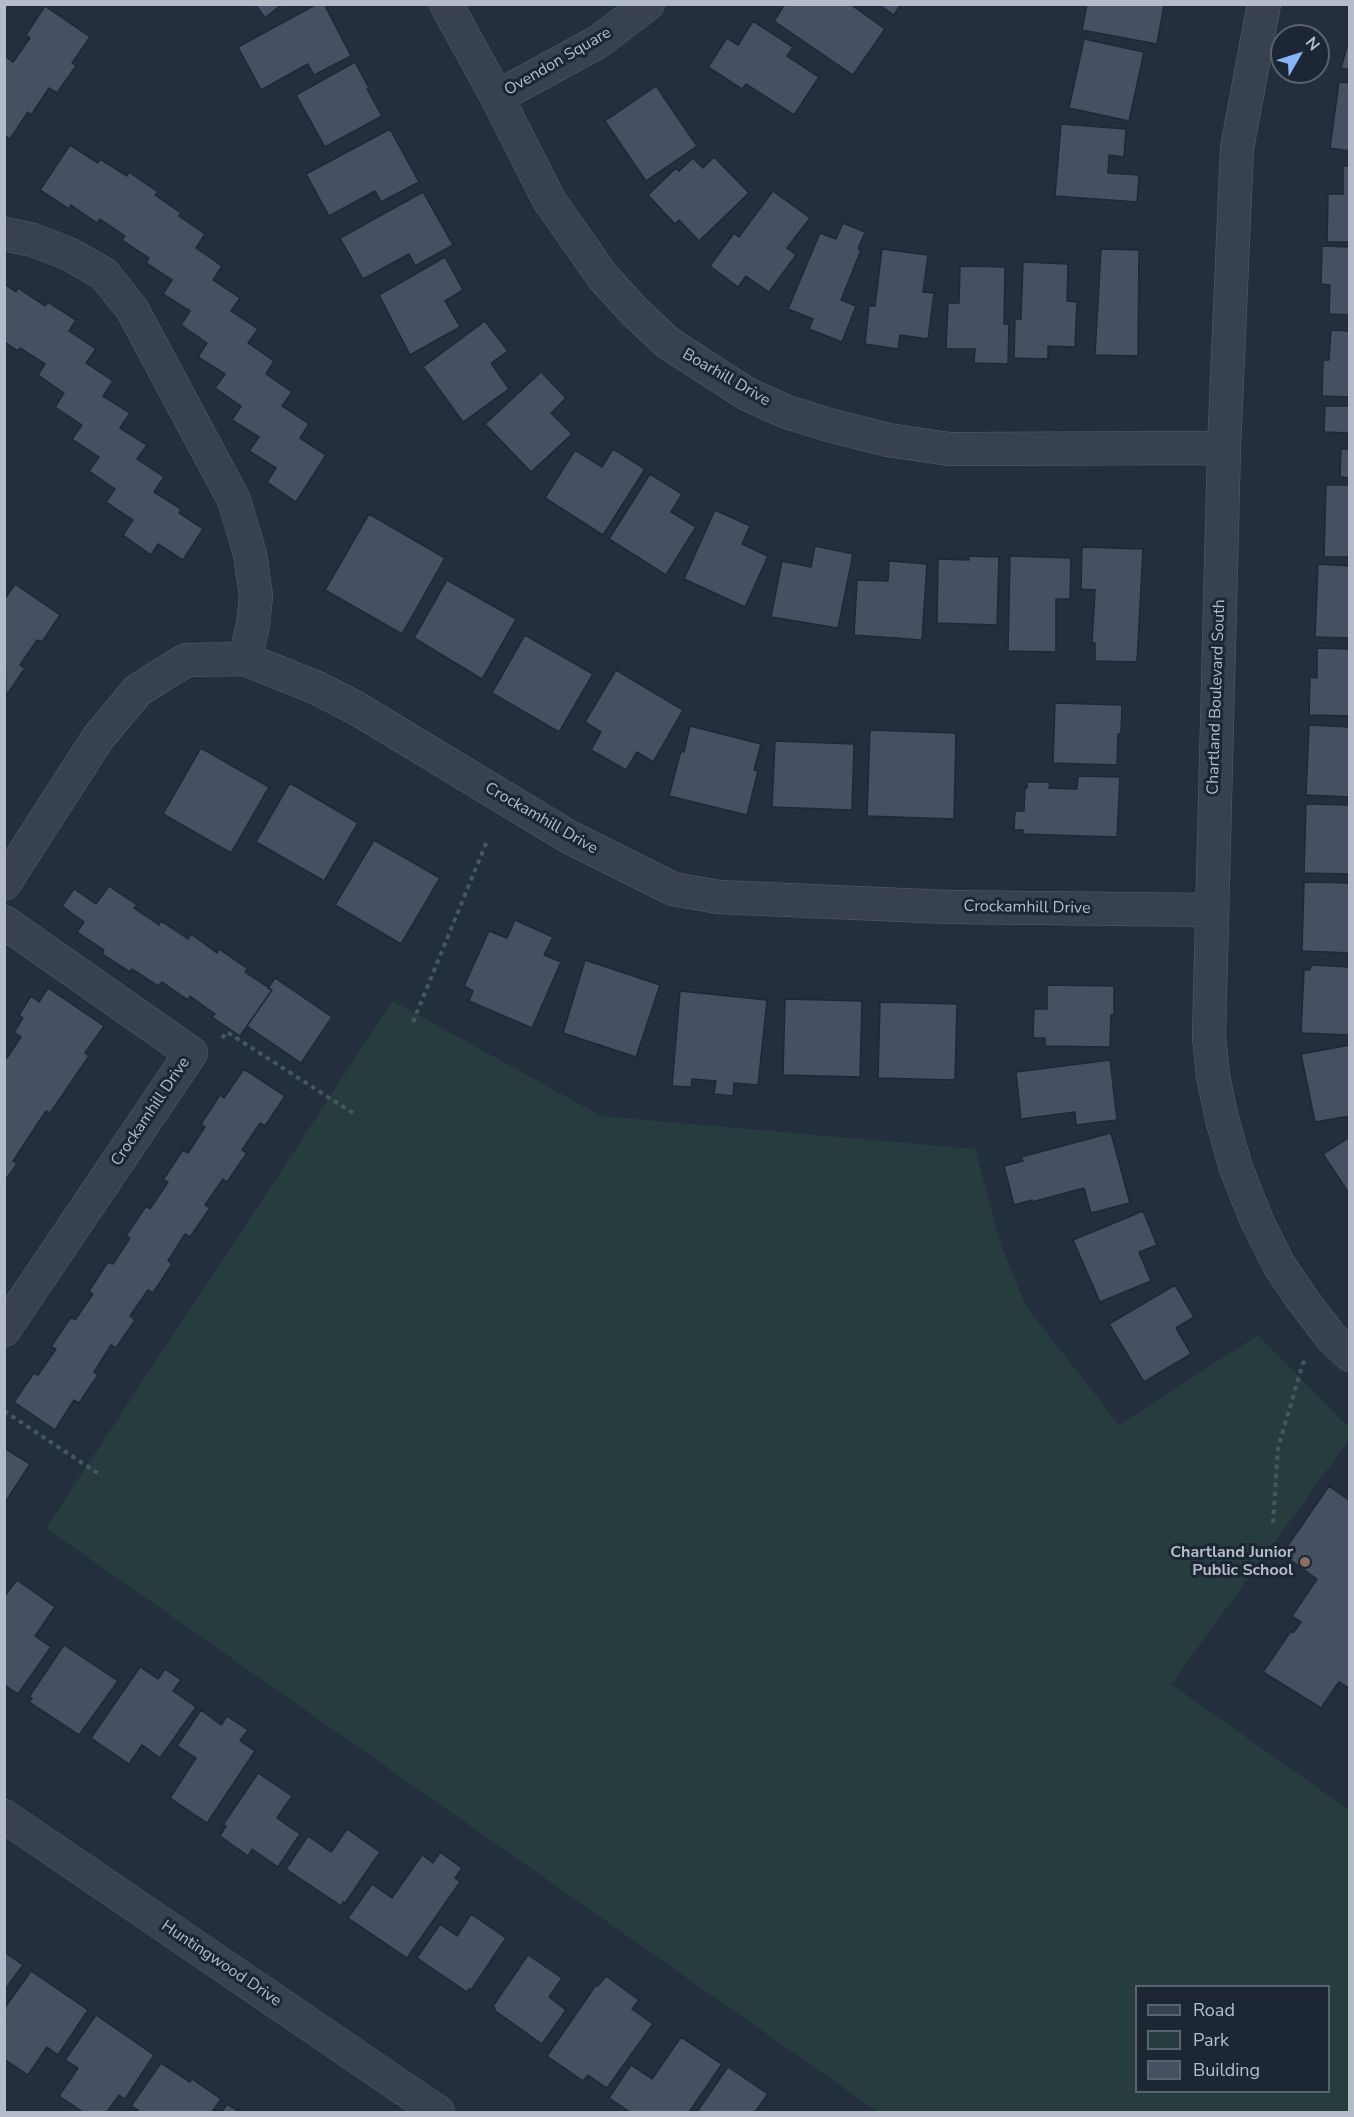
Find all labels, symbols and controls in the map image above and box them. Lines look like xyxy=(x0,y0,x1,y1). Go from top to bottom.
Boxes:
street label: Ovendon Square xyxy=(501,24,615,100)
north arrow xyxy=(1270,24,1330,84)
text: N xyxy=(1300,32,1325,56)
street label: Boarhill Drive xyxy=(679,345,773,411)
street label: Chartland Boulevard South xyxy=(1204,599,1230,795)
street label: Crockamhill Drive xyxy=(481,779,601,859)
street label: Crockamhill Drive xyxy=(963,897,1091,919)
street label: Crockamhill Drive xyxy=(107,1054,195,1170)
place label: Chartland Junior Public School xyxy=(1170,1543,1293,1581)
marker: Chartland Junior Public School xyxy=(1298,1555,1312,1569)
street label: Huntingwood Drive xyxy=(157,1917,285,2011)
legend xyxy=(1135,1985,1330,2093)
text: Road xyxy=(1193,1998,1235,2022)
text: Park xyxy=(1193,2028,1229,2052)
text: Building xyxy=(1193,2058,1260,2082)

